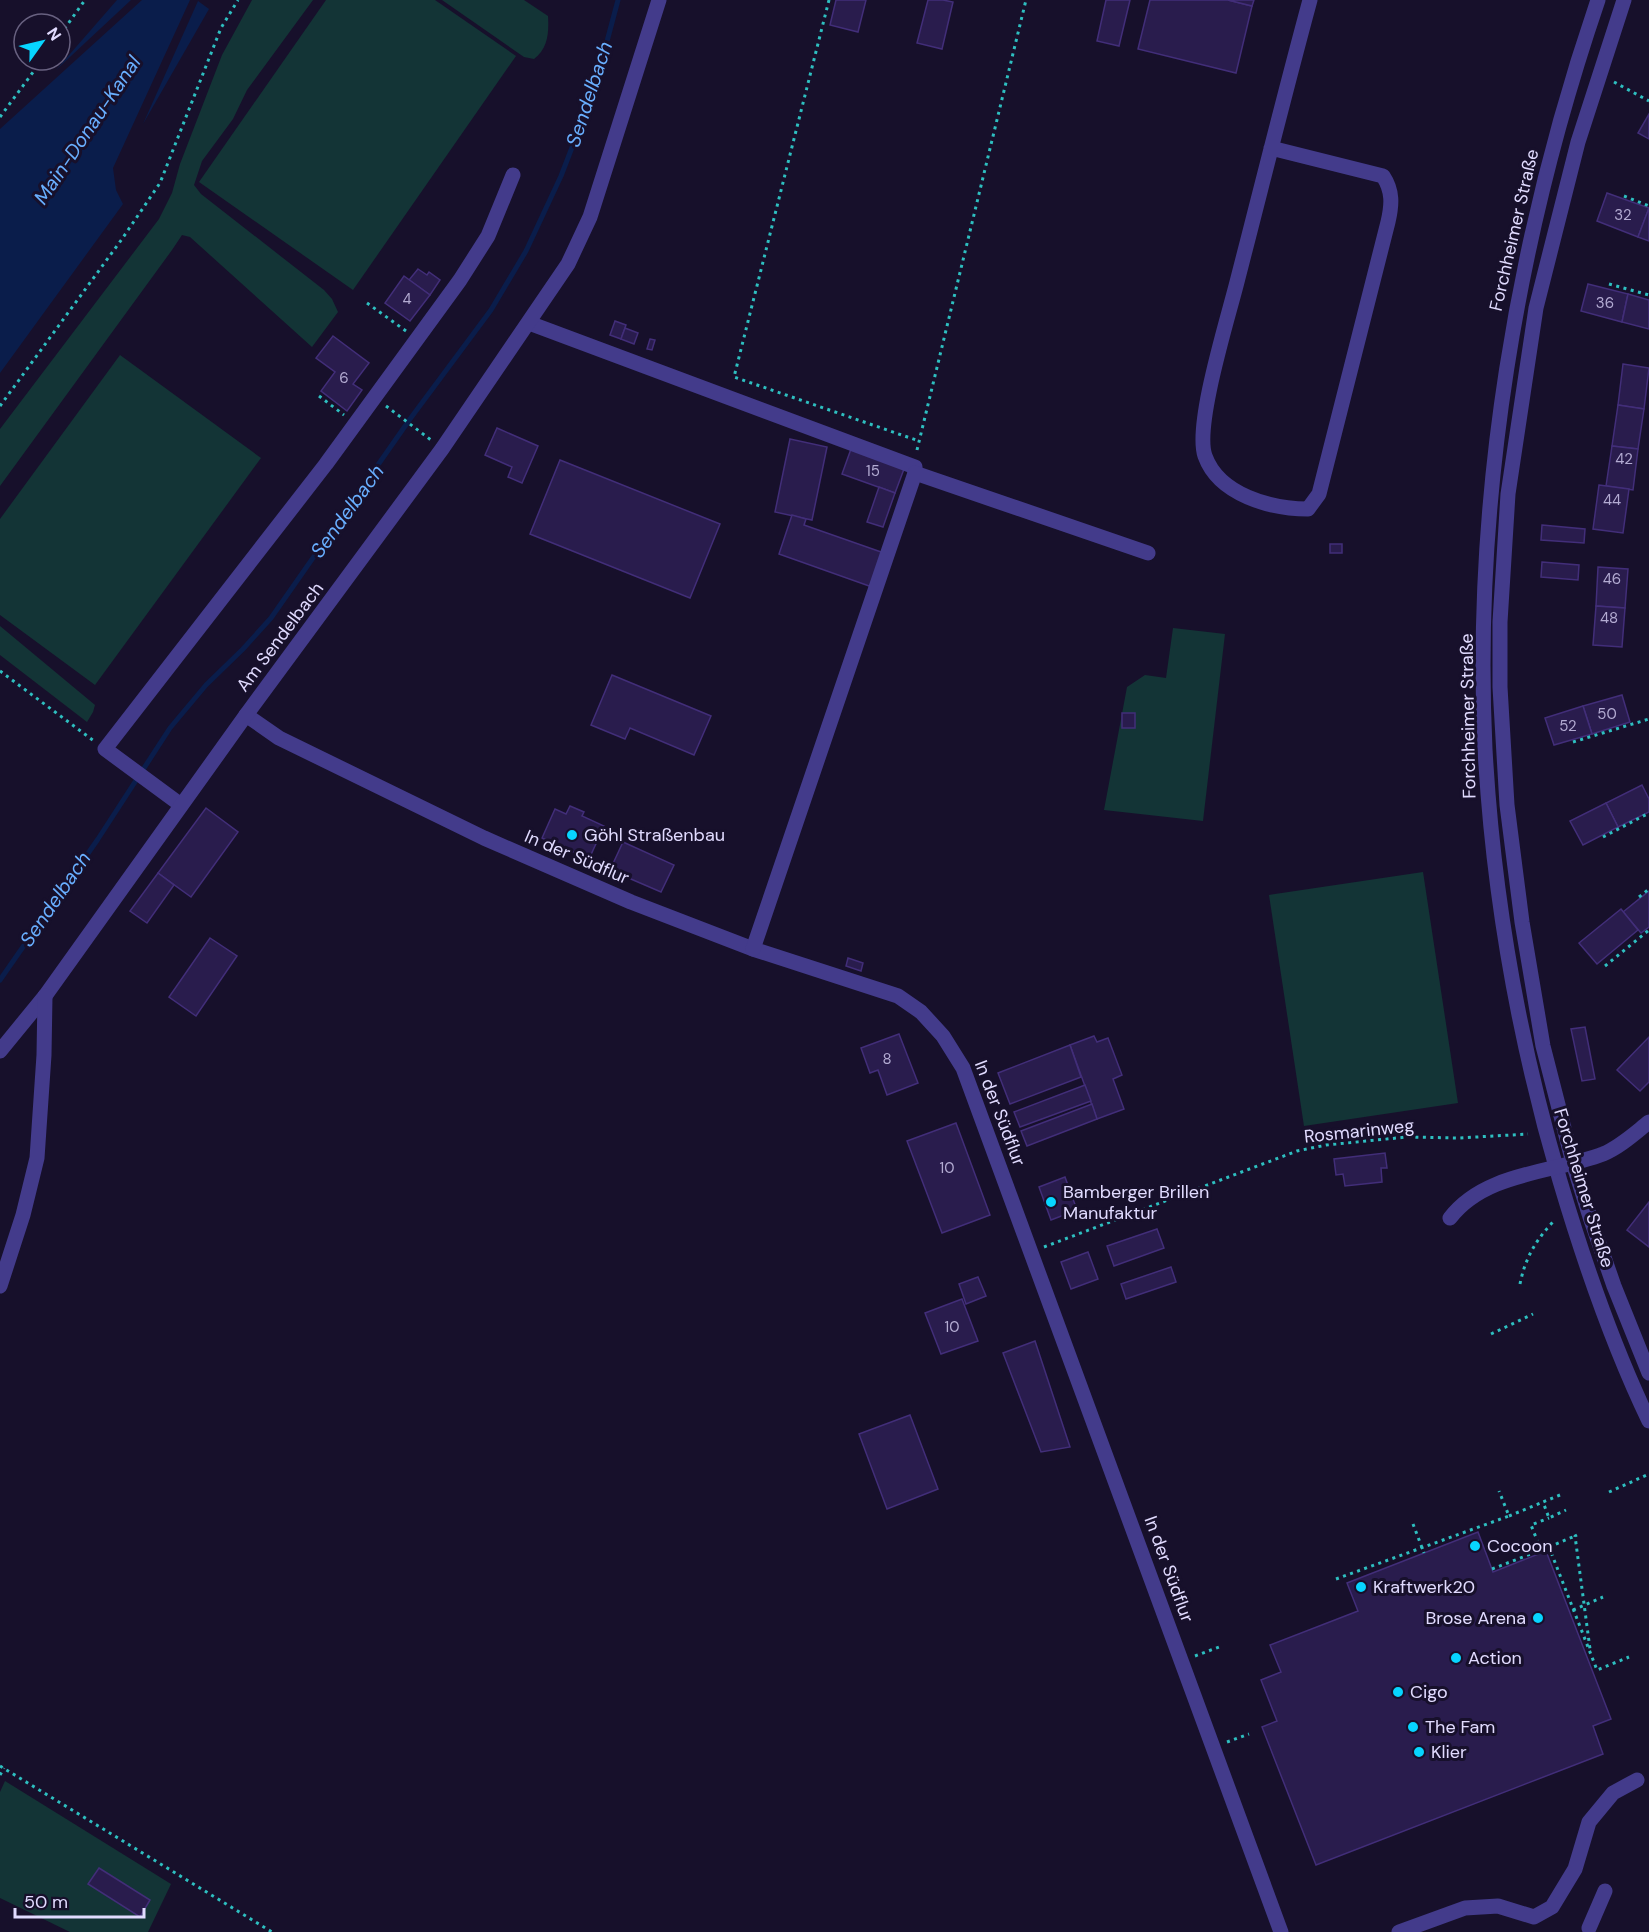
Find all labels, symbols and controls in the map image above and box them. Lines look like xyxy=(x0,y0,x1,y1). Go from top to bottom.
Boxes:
north arrow xyxy=(12,12,72,72)
text: N xyxy=(42,23,66,45)
water label: Sendelbach xyxy=(560,38,618,150)
water label: Main-Donau-Kanal xyxy=(28,50,147,209)
street label: Forchheimer Straße xyxy=(1484,147,1544,313)
house number: 32 xyxy=(1614,205,1632,225)
house number: 4 xyxy=(402,289,412,309)
house number: 36 xyxy=(1596,293,1614,313)
house number: 6 xyxy=(339,368,349,388)
house number: 42 xyxy=(1615,449,1633,469)
water label: Sendelbach xyxy=(304,459,390,563)
house number: 15 xyxy=(866,461,880,481)
house number: 44 xyxy=(1603,490,1621,510)
house number: 46 xyxy=(1603,569,1621,589)
street label: Am Sendelbach xyxy=(231,577,329,697)
house number: 48 xyxy=(1600,608,1618,628)
street label: Forchheimer Straße xyxy=(1455,633,1481,799)
house number: 50 xyxy=(1597,704,1617,724)
house number: 52 xyxy=(1559,716,1577,736)
place label: Göhl Straßenbau xyxy=(584,823,725,847)
street label: In der Südflur xyxy=(521,824,633,890)
marker: Göhl Straßenbau xyxy=(565,828,579,842)
water label: Sendelbach xyxy=(14,846,96,952)
house number: 8 xyxy=(882,1049,892,1069)
street label: In der Südflur xyxy=(969,1057,1031,1170)
street label: Forchheimer Straße xyxy=(1548,1105,1620,1271)
street label: Rosmarinweg xyxy=(1303,1113,1415,1149)
house number: 10 xyxy=(940,1158,954,1178)
place label: Bamberger Brillen Manufaktur xyxy=(1063,1180,1209,1225)
marker: Bamberger Brillen Manufaktur xyxy=(1044,1195,1058,1209)
house number: 10 xyxy=(945,1317,959,1337)
street label: In der Südflur xyxy=(1139,1513,1199,1626)
place label: Cocoon xyxy=(1487,1534,1553,1558)
marker: Cocoon xyxy=(1468,1539,1482,1553)
place label: Kraftwerk20 xyxy=(1373,1575,1475,1599)
marker: Kraftwerk20 xyxy=(1354,1580,1368,1594)
place label: Brose Arena xyxy=(1425,1606,1526,1630)
marker: Brose Arena xyxy=(1531,1611,1545,1625)
place label: Action xyxy=(1468,1646,1522,1670)
marker: Action xyxy=(1449,1651,1463,1665)
place label: Cigo xyxy=(1410,1680,1448,1704)
marker: Cigo xyxy=(1391,1685,1405,1699)
place label: The Fam xyxy=(1425,1715,1495,1739)
marker: The Fam xyxy=(1406,1720,1420,1734)
place label: Klier xyxy=(1431,1740,1467,1764)
marker: Klier xyxy=(1412,1745,1426,1759)
scale bar xyxy=(15,1881,144,1919)
text: 50 m xyxy=(24,1890,68,1914)

